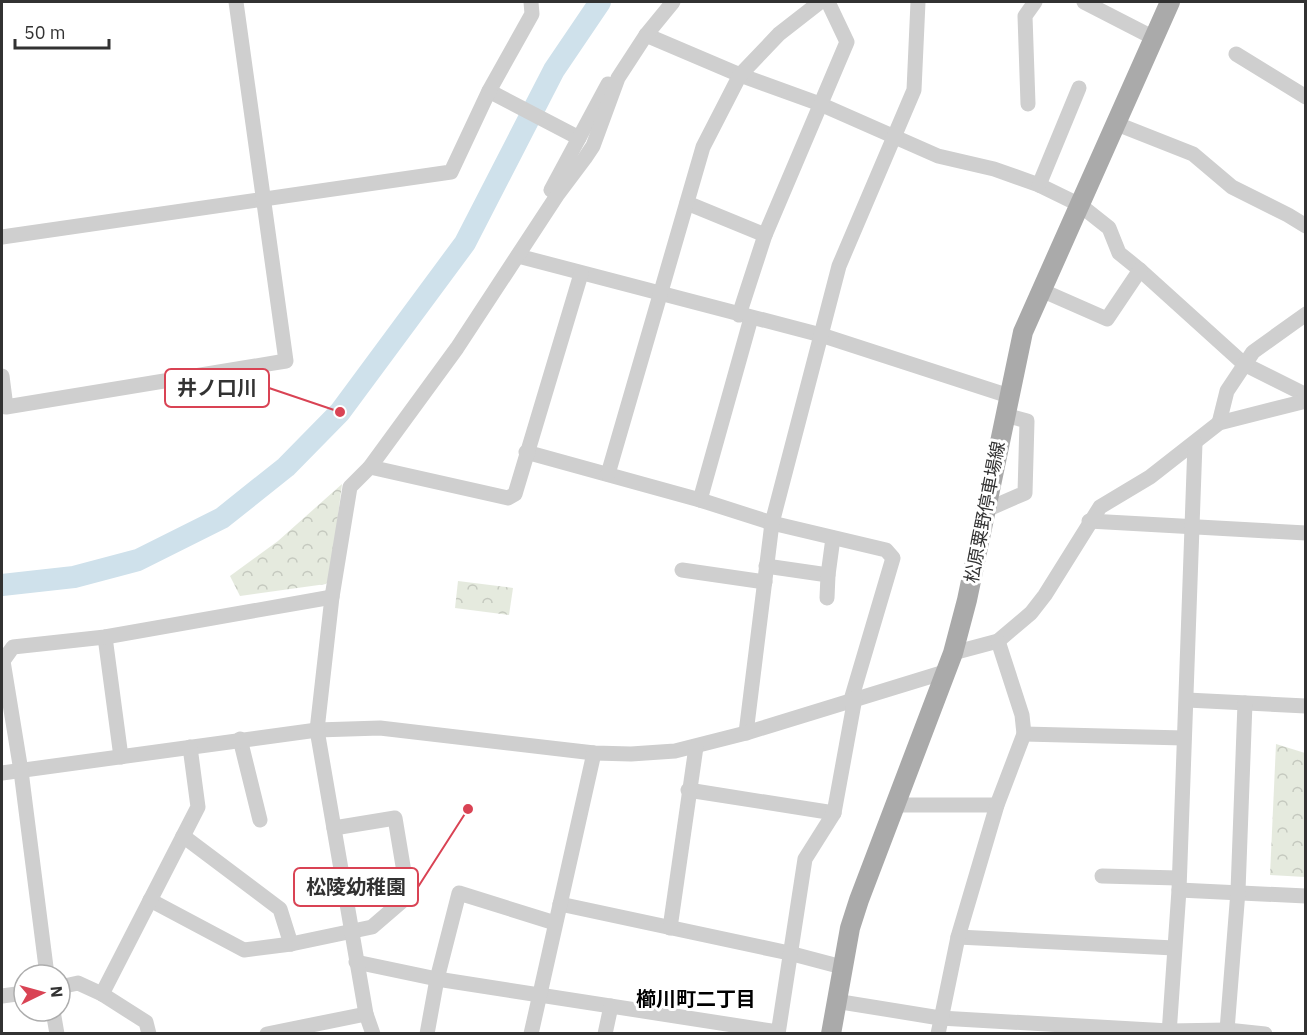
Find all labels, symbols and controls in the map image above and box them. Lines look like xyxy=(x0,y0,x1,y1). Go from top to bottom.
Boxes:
scale bar xyxy=(15,12,110,50)
text: 50 m xyxy=(24,21,66,44)
callout: 井ノ口川 xyxy=(165,369,269,407)
text: 井ノ口川 xyxy=(177,374,257,401)
street label: 松原粟野停車場線 xyxy=(959,439,1010,585)
callout: 松陵幼稚園 xyxy=(294,868,418,906)
text: 松陵幼稚園 xyxy=(306,873,406,900)
north arrow xyxy=(12,963,72,1023)
text: N xyxy=(46,985,67,998)
district label: 櫛川町二丁目 xyxy=(636,985,756,1012)

